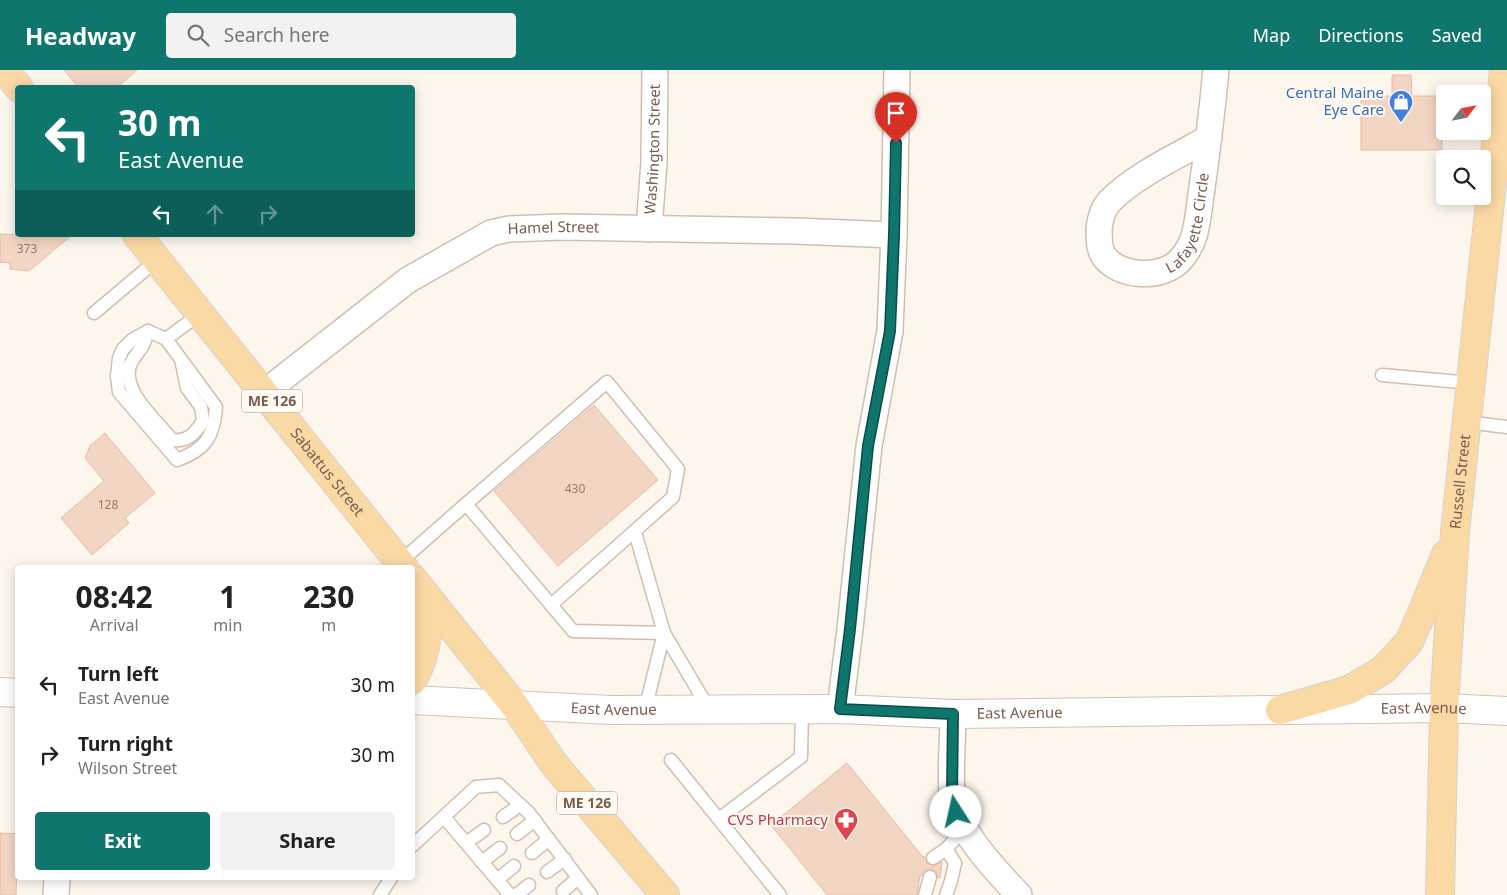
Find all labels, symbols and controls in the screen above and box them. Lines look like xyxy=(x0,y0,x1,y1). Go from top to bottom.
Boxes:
search box xyxy=(166,13,516,58)
text: Headway xyxy=(25,19,136,52)
icon: search xyxy=(184,21,212,49)
text: Search here xyxy=(224,22,330,48)
text: Map xyxy=(1253,23,1290,47)
text: Directions xyxy=(1318,23,1404,47)
text: Saved xyxy=(1432,23,1482,47)
place label: Central Maine Eye Care xyxy=(1286,82,1384,119)
street label: Washington Street xyxy=(639,83,664,215)
north arrow xyxy=(1436,85,1491,140)
map controls xyxy=(1436,85,1491,205)
shop icon: Central Maine Eye Care xyxy=(1388,89,1414,123)
pin xyxy=(875,92,917,143)
text: 30 m xyxy=(118,99,201,146)
icon: arrive xyxy=(882,99,910,127)
icon: left xyxy=(35,105,100,170)
text: East Avenue xyxy=(118,144,244,174)
button: search xyxy=(1436,150,1491,205)
street label: Lafayette Circle xyxy=(1162,171,1213,277)
icon: left xyxy=(148,200,176,228)
icon: ahead xyxy=(201,200,229,228)
icon: right xyxy=(254,200,282,228)
street label: Hamel Street xyxy=(507,216,600,238)
house number: 373 xyxy=(17,240,37,257)
road number: ME 126 xyxy=(242,390,302,412)
street label: Sabattus Street xyxy=(287,423,370,520)
street label: Russell Street xyxy=(1444,433,1474,530)
house number: 430 xyxy=(565,480,585,497)
house number: 128 xyxy=(98,496,118,513)
text: 08:42 xyxy=(76,576,153,617)
text: 1 xyxy=(219,576,236,617)
text: 230 xyxy=(303,576,354,617)
text: Arrival xyxy=(90,614,139,636)
text: min xyxy=(213,614,242,636)
text: m xyxy=(321,614,336,636)
text: Turn left xyxy=(78,661,159,687)
icon: left xyxy=(35,671,63,699)
text: 30 m xyxy=(351,672,395,698)
text: East Avenue xyxy=(78,687,170,709)
street label: East Avenue xyxy=(570,697,657,719)
street label: East Avenue xyxy=(1380,697,1467,718)
street label: East Avenue xyxy=(976,702,1063,723)
text: Turn right xyxy=(78,731,173,757)
icon: right xyxy=(35,741,63,769)
text: 30 m xyxy=(351,742,395,768)
text: Wilson Street xyxy=(78,757,177,779)
position arrow xyxy=(929,785,981,837)
road number: ME 126 xyxy=(557,791,617,814)
pharmacy icon: CVS Pharmacy xyxy=(833,807,859,841)
place label: CVS Pharmacy xyxy=(727,809,828,829)
button: Exit xyxy=(35,812,210,870)
button: Share xyxy=(220,812,395,870)

